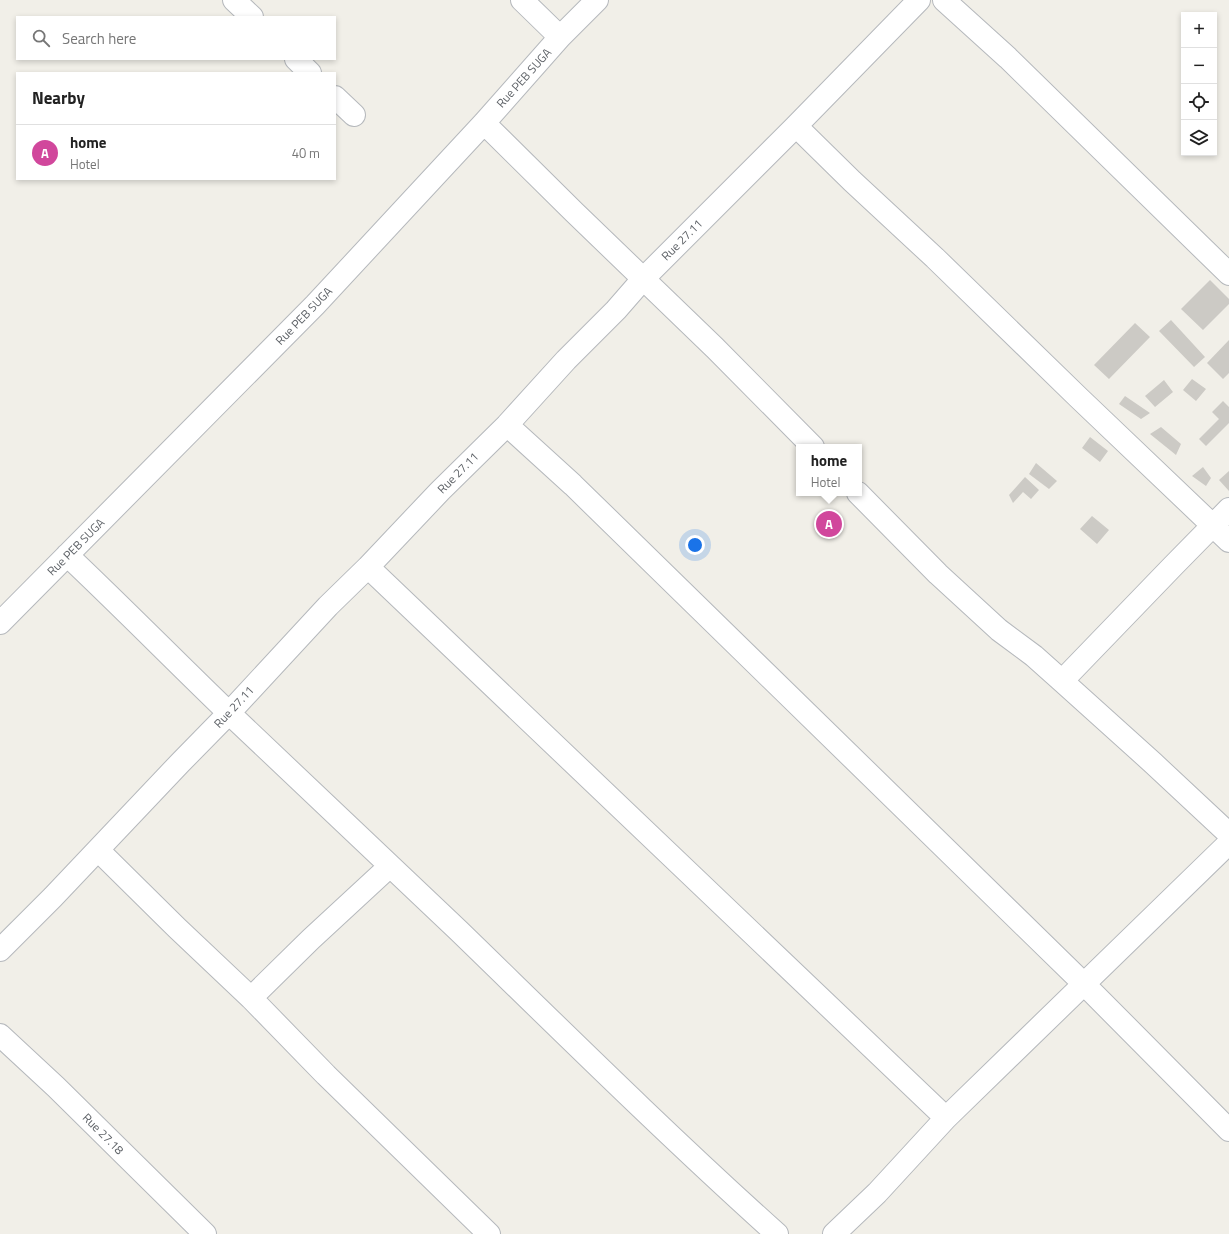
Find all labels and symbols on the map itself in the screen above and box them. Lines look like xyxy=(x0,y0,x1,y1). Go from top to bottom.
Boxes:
street label: Rue PEB SUGA xyxy=(491,43,556,112)
street label: Rue 27.11 xyxy=(657,215,707,265)
street label: Rue PEB SUGA xyxy=(271,282,337,349)
street label: Rue 27.11 xyxy=(433,448,483,498)
pin: A xyxy=(816,509,842,539)
street label: Rue PEB SUGA xyxy=(42,513,109,580)
your location xyxy=(685,535,705,555)
street label: Rue 27.11 xyxy=(209,681,258,732)
street label: Rue 27.18 xyxy=(78,1109,129,1159)

